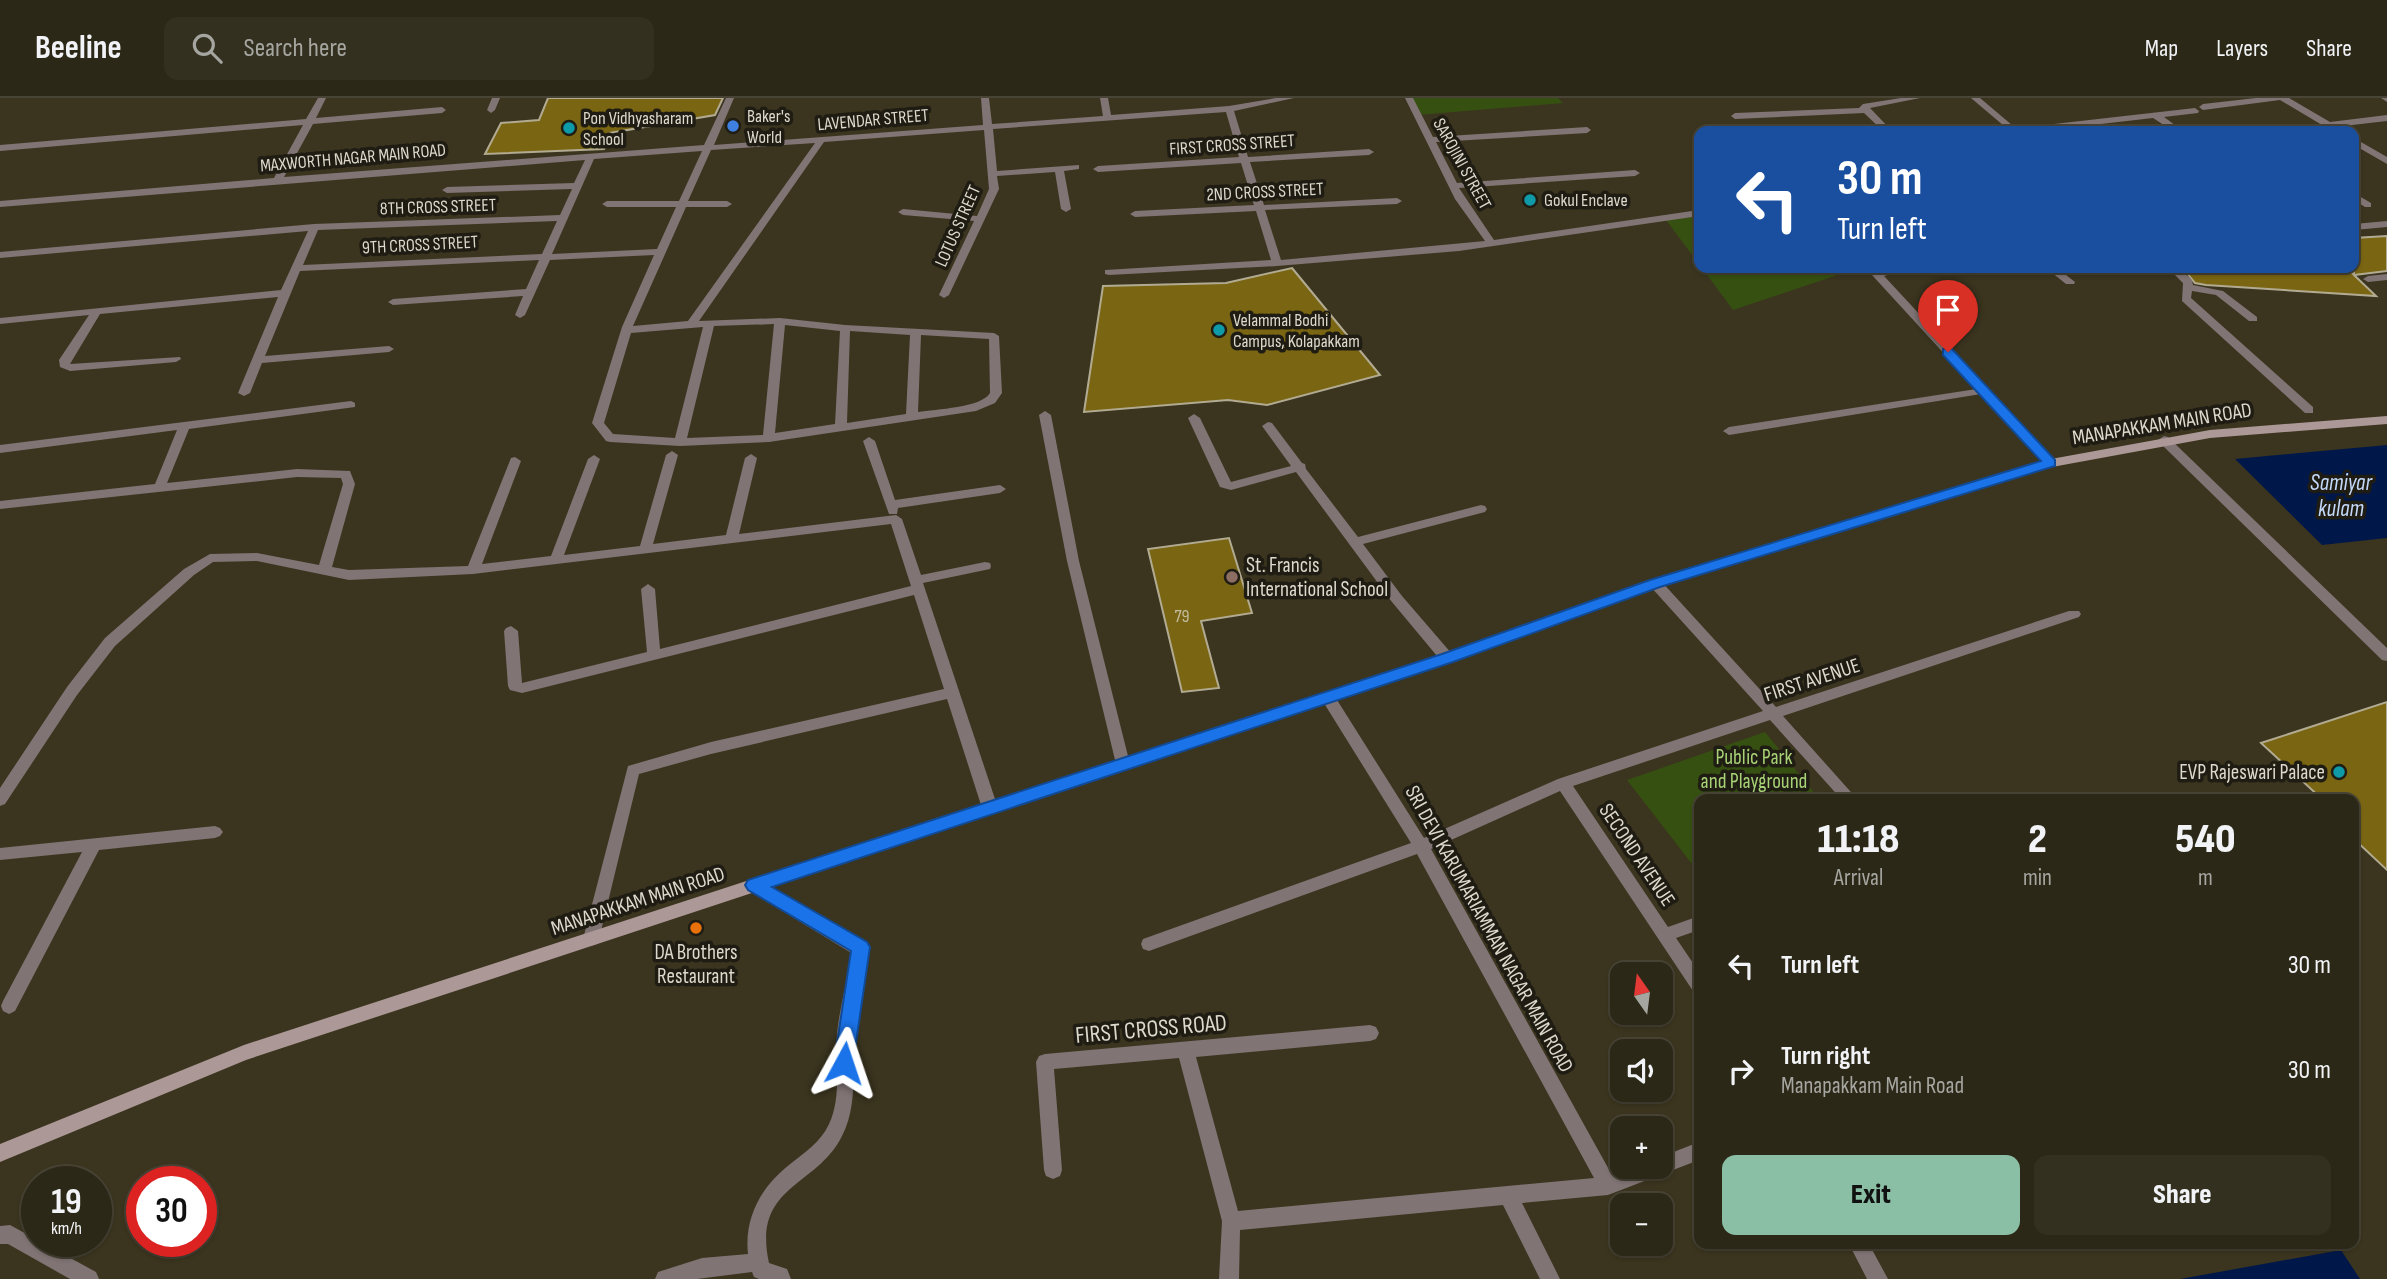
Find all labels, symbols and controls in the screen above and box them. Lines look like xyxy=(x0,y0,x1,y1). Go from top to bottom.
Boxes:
search box xyxy=(164,17,654,80)
text: Beeline xyxy=(35,28,122,68)
icon: search xyxy=(188,29,226,67)
text: Search here xyxy=(244,33,347,64)
text: Map xyxy=(2145,34,2178,63)
text: Layers xyxy=(2216,34,2268,63)
text: Share xyxy=(2306,34,2352,63)
street label: LAVENDAR STREET xyxy=(817,105,929,135)
place label: Baker's World xyxy=(747,106,790,148)
place label: Pon Vidhyasharam School xyxy=(583,108,693,150)
street label: SAROJINI STREET xyxy=(1428,115,1496,213)
marker: Baker's World xyxy=(725,118,741,134)
marker: Pon Vidhyasharam School xyxy=(561,120,577,136)
street label: FIRST CROSS STREET xyxy=(1169,130,1295,160)
street label: MAXWORTH NAGAR MAIN ROAD xyxy=(259,139,447,177)
text: 30 m xyxy=(1837,150,1922,209)
icon: left xyxy=(1722,154,1813,245)
street label: 2ND CROSS STREET xyxy=(1206,178,1324,206)
street label: LOTUS STREET xyxy=(931,182,985,270)
place label: Gokul Enclave xyxy=(1544,190,1628,211)
marker: Gokul Enclave xyxy=(1522,192,1538,208)
street label: 8TH CROSS STREET xyxy=(380,194,496,220)
text: Turn left xyxy=(1837,210,1927,249)
street label: 9TH CROSS STREET xyxy=(361,231,479,259)
pin xyxy=(1918,280,1978,352)
icon: arrive xyxy=(1929,291,1967,329)
place label: Velammal Bodhi Campus, Kolapakkam xyxy=(1233,310,1360,352)
marker: Velammal Bodhi Campus, Kolapakkam xyxy=(1211,322,1227,338)
street label: MANAPAKKAM MAIN ROAD xyxy=(2071,397,2253,451)
water label: Samiyar kulam xyxy=(2310,469,2373,523)
place label: St. Francis International School xyxy=(1246,553,1388,602)
marker: St. Francis International School xyxy=(1224,569,1240,585)
house number: 79 xyxy=(1174,606,1190,627)
street label: FIRST AVENUE xyxy=(1761,653,1863,707)
park label: Public Park and Playground xyxy=(1701,745,1807,794)
place label: EVP Rajeswari Palace xyxy=(2179,760,2325,785)
marker: EVP Rajeswari Palace xyxy=(2331,764,2347,780)
street label: SRI DEVI KARUMARIAMMAN NAGAR MAIN ROAD xyxy=(1399,781,1579,1077)
street label: SECOND AVENUE xyxy=(1594,799,1680,911)
text: 11:18 xyxy=(1817,814,1900,865)
text: 2 xyxy=(2028,814,2047,865)
text: 540 xyxy=(2175,814,2236,865)
street label: MANAPAKKAM MAIN ROAD xyxy=(548,861,728,941)
text: Arrival xyxy=(1834,864,1883,892)
text: min xyxy=(2023,864,2052,892)
text: m xyxy=(2198,864,2213,892)
marker: DA Brothers Restaurant xyxy=(688,920,704,936)
place label: DA Brothers Restaurant xyxy=(654,940,738,989)
icon: left xyxy=(1722,947,1760,985)
text: Turn left xyxy=(1781,950,1859,981)
text: 30 m xyxy=(2288,950,2331,981)
north arrow xyxy=(1610,962,1673,1026)
map controls xyxy=(1610,962,1673,1256)
street label: FIRST CROSS ROAD xyxy=(1074,1008,1228,1050)
position arrow xyxy=(807,1026,881,1100)
button: sound xyxy=(1610,1039,1673,1102)
text: Turn right xyxy=(1781,1041,1870,1072)
icon: right xyxy=(1722,1052,1760,1090)
text: 30 m xyxy=(2288,1055,2331,1086)
text: Manapakkam Main Road xyxy=(1781,1072,1964,1100)
button: + xyxy=(1610,1116,1673,1179)
button: Exit xyxy=(1722,1155,2020,1235)
button: Share xyxy=(2034,1155,2331,1235)
speed limit sign: 30 xyxy=(126,1166,217,1257)
text: 19 xyxy=(51,1181,82,1224)
button: − xyxy=(1610,1193,1673,1256)
text: km/h xyxy=(51,1218,82,1239)

